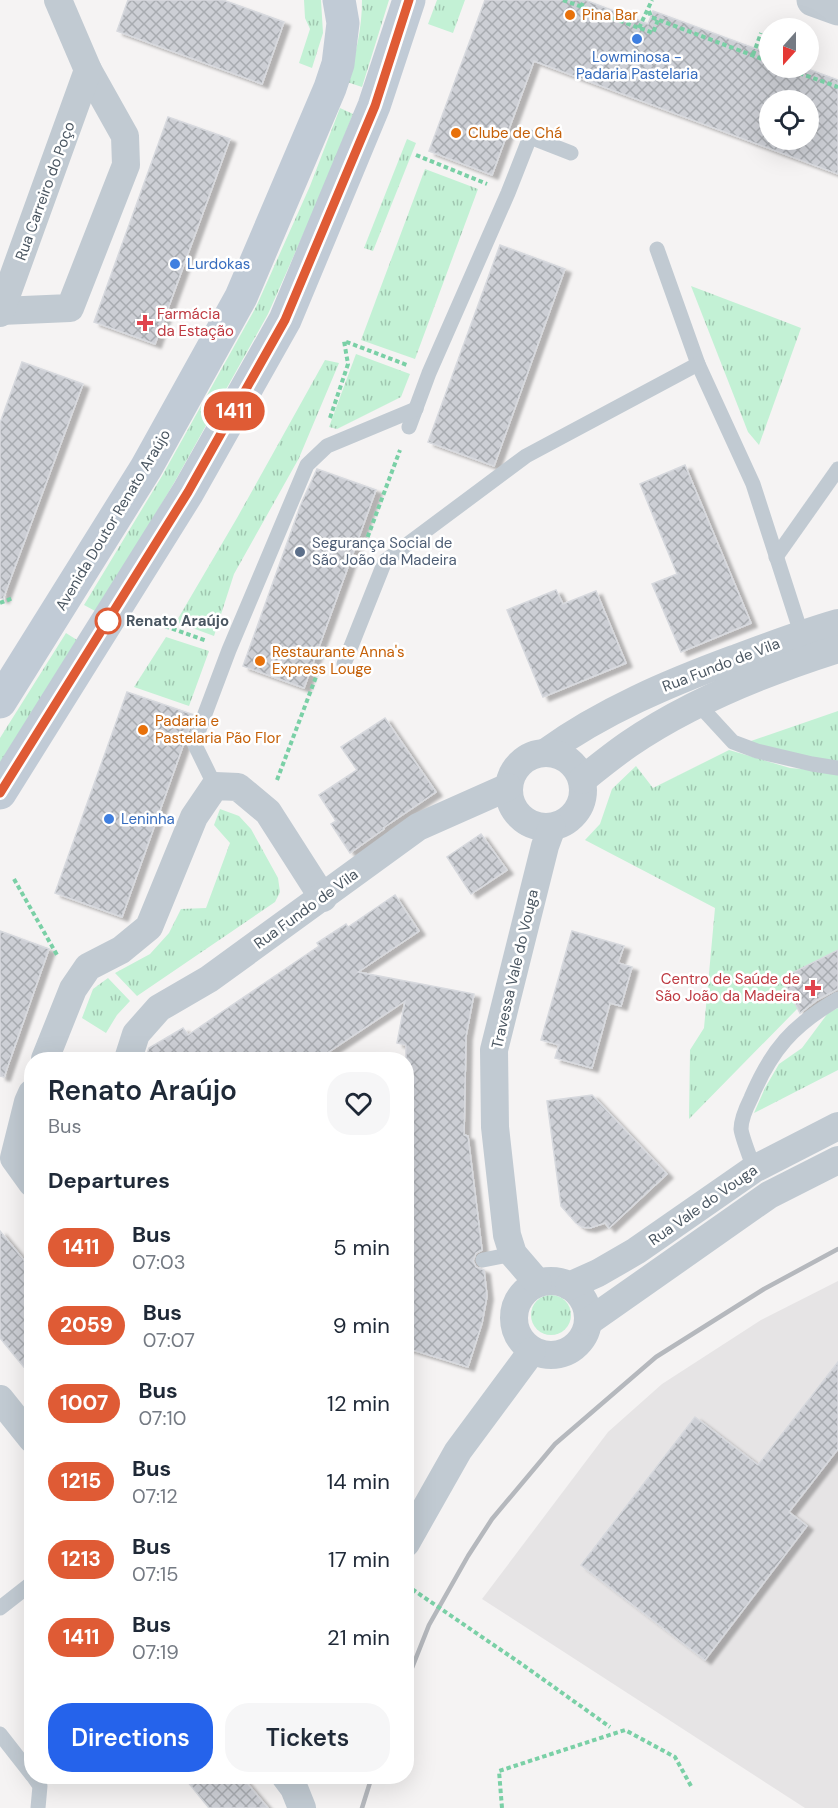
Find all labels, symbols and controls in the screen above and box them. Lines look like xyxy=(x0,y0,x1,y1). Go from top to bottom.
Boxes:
place label: Pina Bar xyxy=(582,5,638,25)
marker: Pina Bar xyxy=(563,8,577,22)
north arrow xyxy=(759,18,819,78)
map controls xyxy=(759,18,819,150)
marker: Lowminosa - Padaria Pastelaria xyxy=(630,32,644,46)
place label: Lowminosa - Padaria Pastelaria xyxy=(576,47,698,84)
button: locate xyxy=(759,90,819,150)
street label: Rua Carreiro do Poço xyxy=(11,119,79,263)
place label: Clube de Chá xyxy=(468,123,562,143)
marker: Clube de Chá xyxy=(449,126,463,140)
place label: Lurdokas xyxy=(187,254,250,274)
marker: Lurdokas xyxy=(168,257,182,271)
place label: Farmácia da Estação xyxy=(157,304,234,341)
marker: Farmácia da Estação xyxy=(138,316,152,330)
line badge: 1411 xyxy=(192,392,276,430)
text: 1411 xyxy=(216,397,252,425)
street label: Avenida Doutor Renato Araújo xyxy=(51,426,175,614)
place label: Segurança Social de São João da Madeira xyxy=(312,533,457,570)
marker: Segurança Social de São João da Madeira xyxy=(293,545,307,559)
marker: Renato Araújo xyxy=(95,608,121,634)
place label: Renato Araújo xyxy=(126,611,229,631)
street label: Rua Fundo de Vila xyxy=(659,633,783,697)
place label: Restaurante Anna's Express Louge xyxy=(272,642,405,679)
marker: Restaurante Anna's Express Louge xyxy=(253,654,267,668)
place label: Padaria e Pastelaria Pão Flor xyxy=(155,711,281,748)
marker: Padaria e Pastelaria Pão Flor xyxy=(136,723,150,737)
place label: Leninha xyxy=(121,809,175,829)
marker: Leninha xyxy=(102,812,116,826)
street label: Rua Fundo de Vila xyxy=(250,864,362,954)
street label: Travessa Vale do Vouga xyxy=(487,887,543,1051)
place label: Centro de Saúde de São João da Madeira xyxy=(655,969,800,1006)
marker: Centro de Saúde de São João da Madeira xyxy=(804,979,822,997)
text: Renato Araújo xyxy=(48,1072,237,1109)
button: heart xyxy=(327,1072,390,1135)
text: Bus xyxy=(48,1113,82,1139)
street label: Rua Vale do Vouga xyxy=(645,1160,761,1250)
text: Departures xyxy=(48,1166,170,1195)
text: Bus xyxy=(132,1220,171,1249)
text: 1411 xyxy=(63,1233,99,1261)
text: 5 min xyxy=(333,1233,390,1262)
text: 07:03 xyxy=(132,1249,186,1275)
text: Bus xyxy=(143,1298,182,1327)
text: 2059 xyxy=(60,1311,113,1339)
text: 9 min xyxy=(333,1311,390,1340)
text: 07:07 xyxy=(143,1327,195,1353)
text: Bus xyxy=(138,1376,178,1405)
text: 1007 xyxy=(60,1389,108,1417)
text: 12 min xyxy=(327,1389,390,1418)
text: 07:10 xyxy=(138,1405,186,1431)
text: Bus xyxy=(132,1454,171,1483)
text: 1215 xyxy=(61,1467,101,1495)
text: 14 min xyxy=(326,1467,390,1496)
text: 07:12 xyxy=(132,1483,178,1509)
text: Bus xyxy=(132,1532,171,1561)
text: 1213 xyxy=(61,1545,101,1573)
text: 17 min xyxy=(328,1545,390,1574)
text: 07:15 xyxy=(132,1561,179,1587)
text: Bus xyxy=(132,1610,171,1639)
text: 1411 xyxy=(63,1623,99,1651)
text: 21 min xyxy=(327,1623,390,1652)
text: 07:19 xyxy=(132,1639,179,1665)
button: Directions xyxy=(48,1703,213,1772)
button: Tickets xyxy=(225,1703,390,1772)

